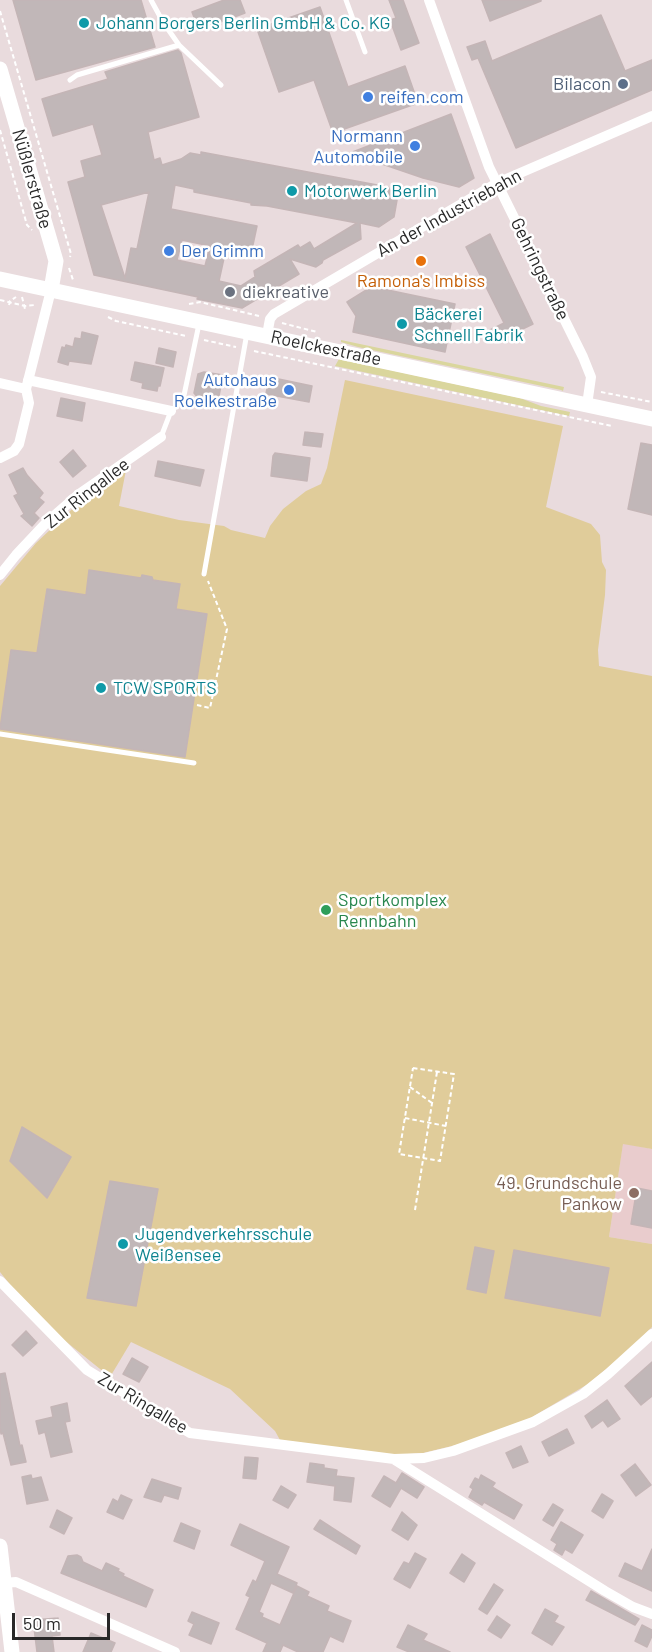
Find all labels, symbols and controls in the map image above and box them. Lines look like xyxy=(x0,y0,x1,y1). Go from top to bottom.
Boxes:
place label: Johann Borgers Berlin GmbH & Co. KG xyxy=(96,12,390,34)
marker: Johann Borgers Berlin GmbH & Co. KG xyxy=(77,16,91,30)
place label: Bilacon xyxy=(553,73,611,95)
marker: Bilacon xyxy=(616,77,630,91)
place label: reifen.com xyxy=(380,86,464,108)
marker: reifen.com xyxy=(361,90,375,104)
place label: Normann Automobile xyxy=(314,125,403,168)
street label: Nüßlerstraße xyxy=(7,127,57,231)
marker: Normann Automobile xyxy=(408,139,422,153)
street label: An der Industriebahn xyxy=(373,164,525,262)
place label: Motorwerk Berlin xyxy=(304,180,437,202)
marker: Motorwerk Berlin xyxy=(285,184,299,198)
street label: Gehringstraße xyxy=(506,214,574,324)
place label: Der Grimm xyxy=(181,240,264,262)
marker: Der Grimm xyxy=(162,244,176,258)
marker: Ramona's Imbiss xyxy=(414,254,428,268)
place label: Ramona's Imbiss xyxy=(357,270,485,292)
place label: diekreative xyxy=(242,281,329,303)
marker: diekreative xyxy=(223,285,237,299)
place label: Bäckerei Schnell Fabrik xyxy=(414,303,523,346)
marker: Bäckerei Schnell Fabrik xyxy=(395,317,409,331)
street label: Roelckestraße xyxy=(269,326,383,370)
place label: Autohaus Roelkestraße xyxy=(174,369,277,412)
marker: Autohaus Roelkestraße xyxy=(282,383,296,397)
street label: Zur Ringallee xyxy=(40,453,134,533)
place label: TCW SPORTS xyxy=(113,677,217,699)
marker: TCW SPORTS xyxy=(94,681,108,695)
place label: Sportkomplex Rennbahn xyxy=(338,889,447,932)
marker: Sportkomplex Rennbahn xyxy=(319,903,333,917)
place label: 49. Grundschule Pankow xyxy=(496,1172,622,1214)
marker: 49. Grundschule Pankow xyxy=(627,1186,641,1200)
place label: Jugendverkehrsschule Weißensee xyxy=(135,1223,312,1266)
marker: Jugendverkehrsschule Weißensee xyxy=(116,1237,130,1251)
street label: Zur Ringallee xyxy=(94,1368,192,1438)
scale bar xyxy=(15,1601,112,1639)
text: 50 m xyxy=(23,1612,61,1634)

